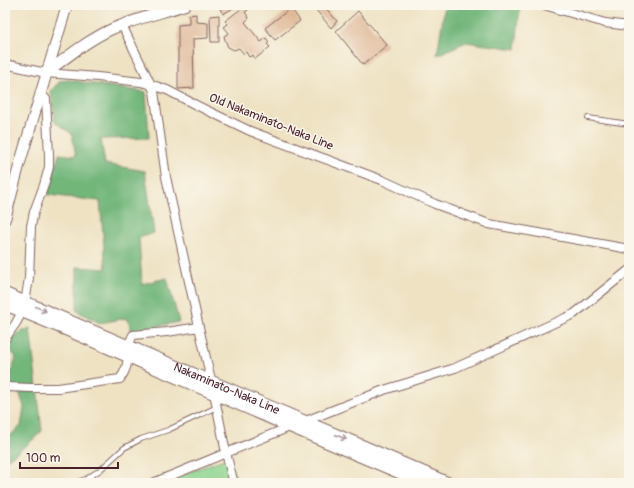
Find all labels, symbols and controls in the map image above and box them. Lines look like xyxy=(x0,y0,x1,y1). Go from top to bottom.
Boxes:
street label: Old Nakaminato-Naka Line xyxy=(207,90,335,154)
one-way arrow xyxy=(34,306,46,314)
street label: Nakaminato-Naka Line xyxy=(171,359,282,418)
one-way arrow xyxy=(334,434,346,441)
scale bar xyxy=(20,444,118,470)
text: 100 m xyxy=(26,451,61,466)

